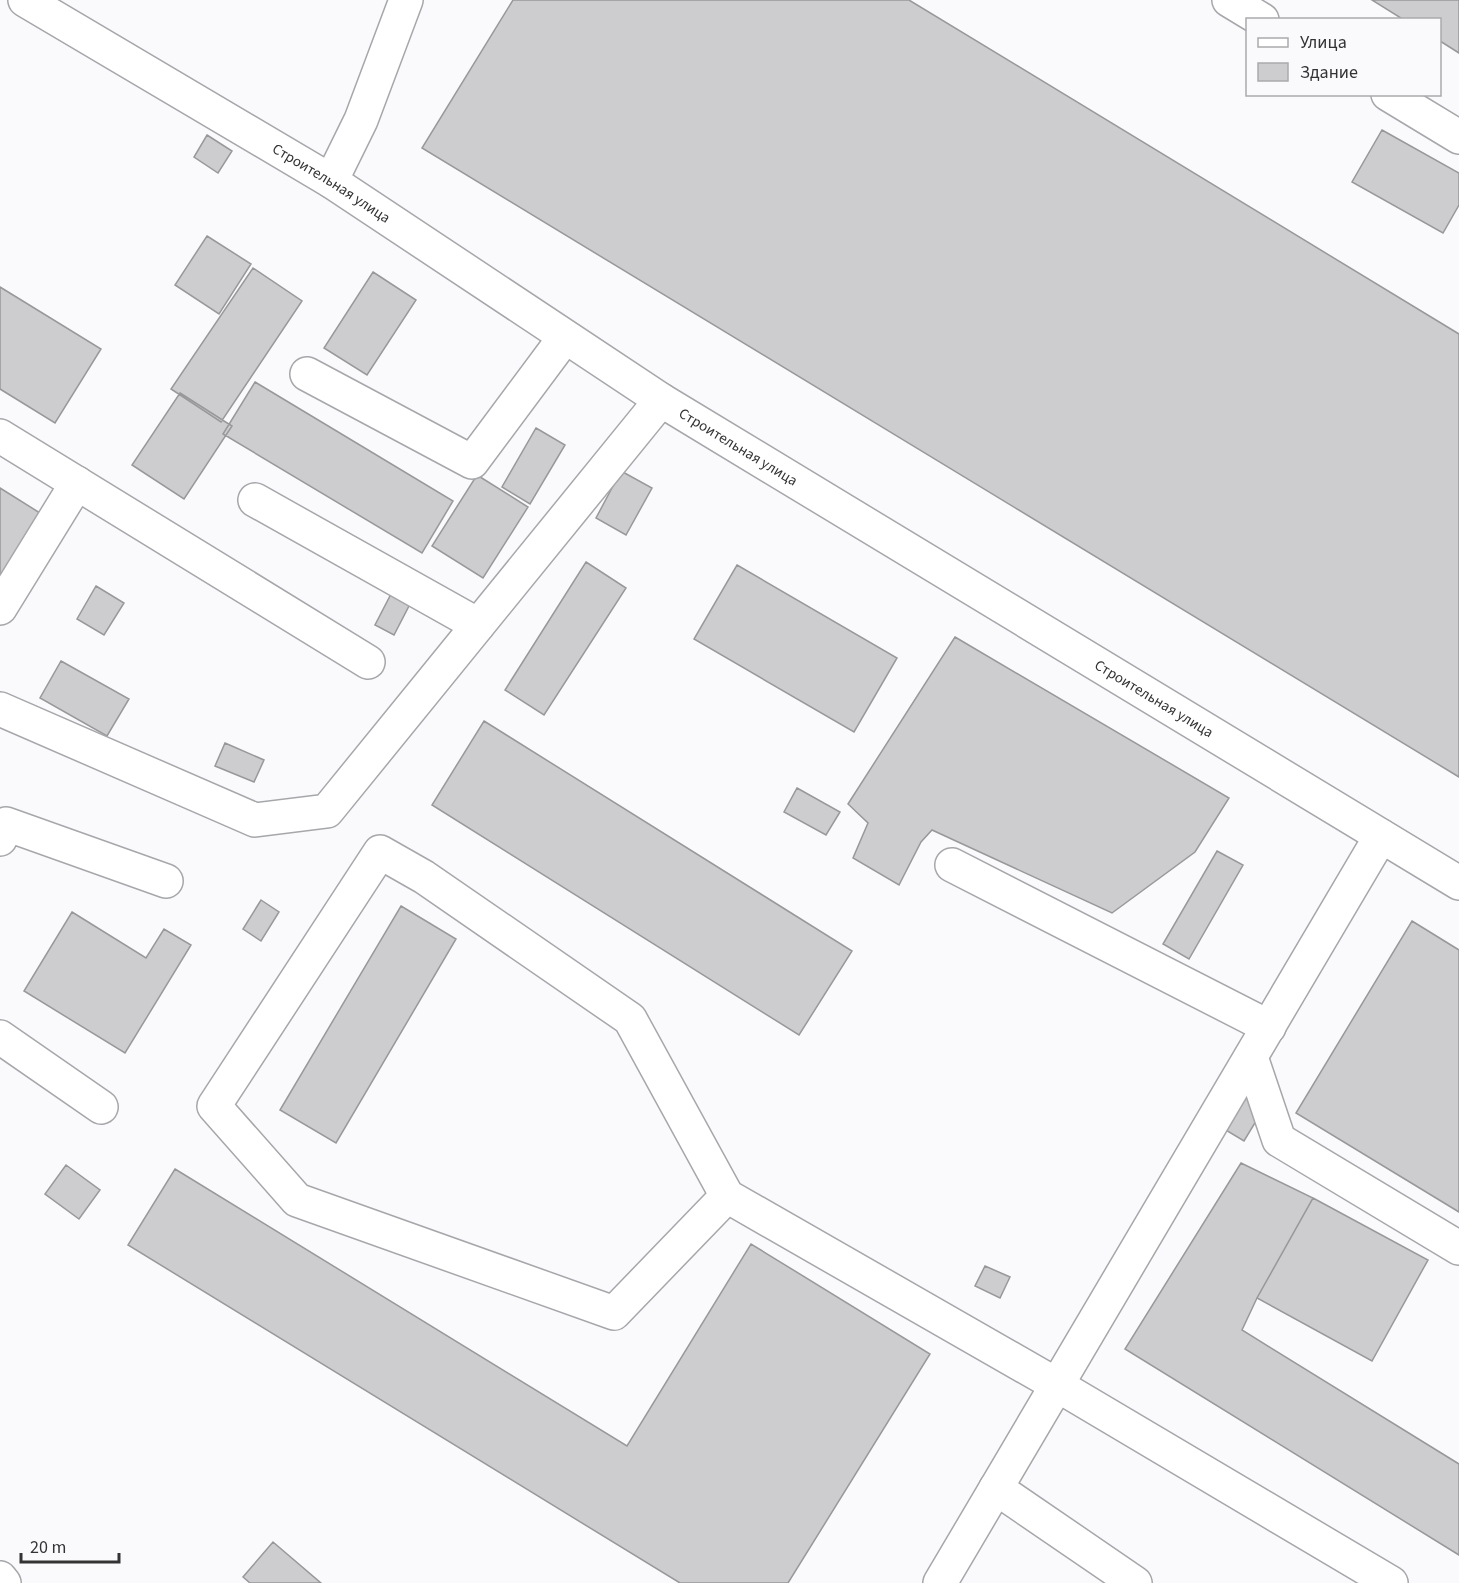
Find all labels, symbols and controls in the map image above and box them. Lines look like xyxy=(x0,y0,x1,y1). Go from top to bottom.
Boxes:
legend xyxy=(1246,18,1441,96)
text: Улица xyxy=(1300,30,1347,55)
text: Здание xyxy=(1300,60,1358,85)
street label: Строительная улица xyxy=(269,138,395,228)
street label: Строительная улица xyxy=(675,403,802,491)
street label: Строительная улица xyxy=(1091,654,1218,743)
scale bar xyxy=(21,1526,118,1564)
text: 20 m xyxy=(30,1535,66,1560)

